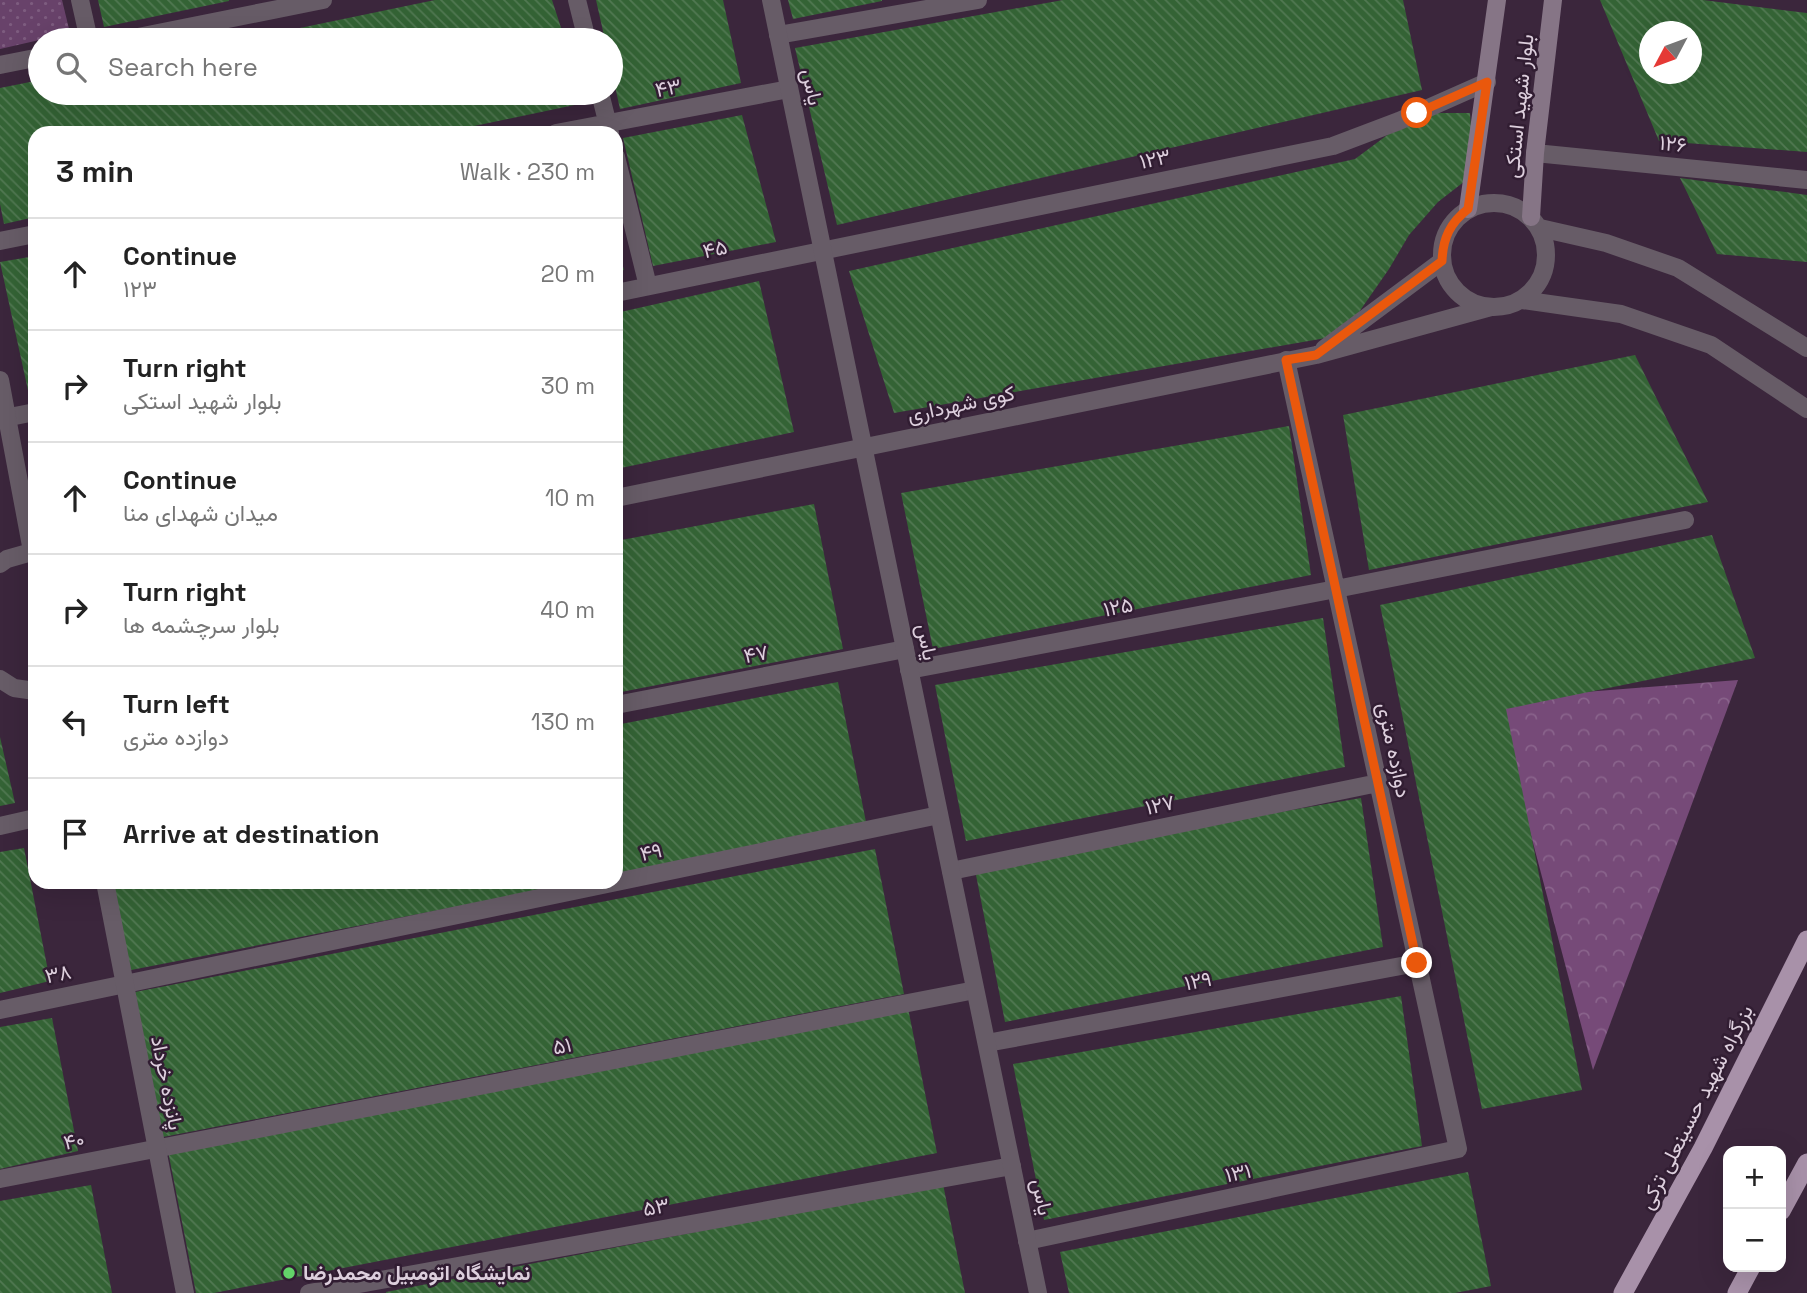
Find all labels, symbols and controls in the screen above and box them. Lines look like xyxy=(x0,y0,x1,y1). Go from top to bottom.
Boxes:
north arrow xyxy=(1639,21,1702,84)
search box xyxy=(28,28,623,105)
street label: بلوار شهید استکی xyxy=(1498,33,1539,179)
icon: search xyxy=(52,48,90,86)
text: Search here xyxy=(108,50,258,84)
street label: یاس xyxy=(795,66,830,108)
street label: ۴۳ xyxy=(653,72,683,103)
route start xyxy=(1401,97,1432,128)
street label: ۱۲۶ xyxy=(1658,129,1688,158)
street label: ۱۲۳ xyxy=(1137,142,1173,175)
text: 3 min xyxy=(56,152,134,191)
text: Walk · 230 m xyxy=(460,157,595,187)
street label: ۴۵ xyxy=(700,233,730,264)
text: Continue xyxy=(123,239,237,273)
icon: ahead xyxy=(56,255,94,293)
text: 20 m xyxy=(541,259,595,289)
text: ۱۲۳ xyxy=(123,274,157,304)
text: Turn right xyxy=(123,351,247,385)
icon: right xyxy=(56,367,94,405)
text: 30 m xyxy=(541,371,595,401)
street label: کوی شهرداری xyxy=(905,379,1017,428)
text: بلوار شهید استکی xyxy=(123,386,281,416)
text: Continue xyxy=(123,463,237,497)
icon: ahead xyxy=(56,479,94,517)
text: 10 m xyxy=(545,483,595,513)
text: میدان شهدای منا xyxy=(123,498,278,528)
text: Turn right xyxy=(123,575,247,609)
street label: ۱۲۵ xyxy=(1101,590,1135,623)
icon: right xyxy=(56,591,94,629)
text: 40 m xyxy=(540,595,595,625)
text: بلوار سرچشمه ها xyxy=(123,610,280,640)
street label: یاس xyxy=(911,621,944,663)
street label: ۴۷ xyxy=(741,638,770,669)
text: Turn left xyxy=(123,687,230,721)
street label: دوازده متری xyxy=(1371,700,1418,800)
icon: left xyxy=(56,703,94,741)
text: 130 m xyxy=(531,707,595,737)
text: دوازده متری xyxy=(123,722,229,752)
street label: ۱۲۷ xyxy=(1143,788,1177,821)
icon: arrive xyxy=(56,815,94,853)
text: Arrive at destination xyxy=(123,817,380,851)
street label: ۴۹ xyxy=(637,836,665,867)
route end xyxy=(1401,947,1432,978)
street label: ۳۸ xyxy=(42,958,74,989)
street label: ۱۲۹ xyxy=(1182,965,1214,996)
street label: بزرگراه شهید حسینعلی ترکی xyxy=(1632,1000,1759,1214)
street label: ۵۱ xyxy=(550,1030,574,1061)
street label: پانزده خرداد xyxy=(144,1034,190,1132)
street label: ۴۰ xyxy=(61,1125,87,1156)
map controls xyxy=(1723,1146,1786,1272)
button: + xyxy=(1723,1146,1786,1209)
street label: ۱۳۱ xyxy=(1222,1157,1253,1188)
street label: یاس xyxy=(1025,1176,1060,1218)
street label: ۵۳ xyxy=(641,1191,671,1222)
button: − xyxy=(1723,1209,1786,1272)
place label: نمایشگاه اتومبیل محمدرضا xyxy=(303,1259,530,1286)
marker: نمایشگاه اتومبیل محمدرضا xyxy=(281,1265,297,1281)

